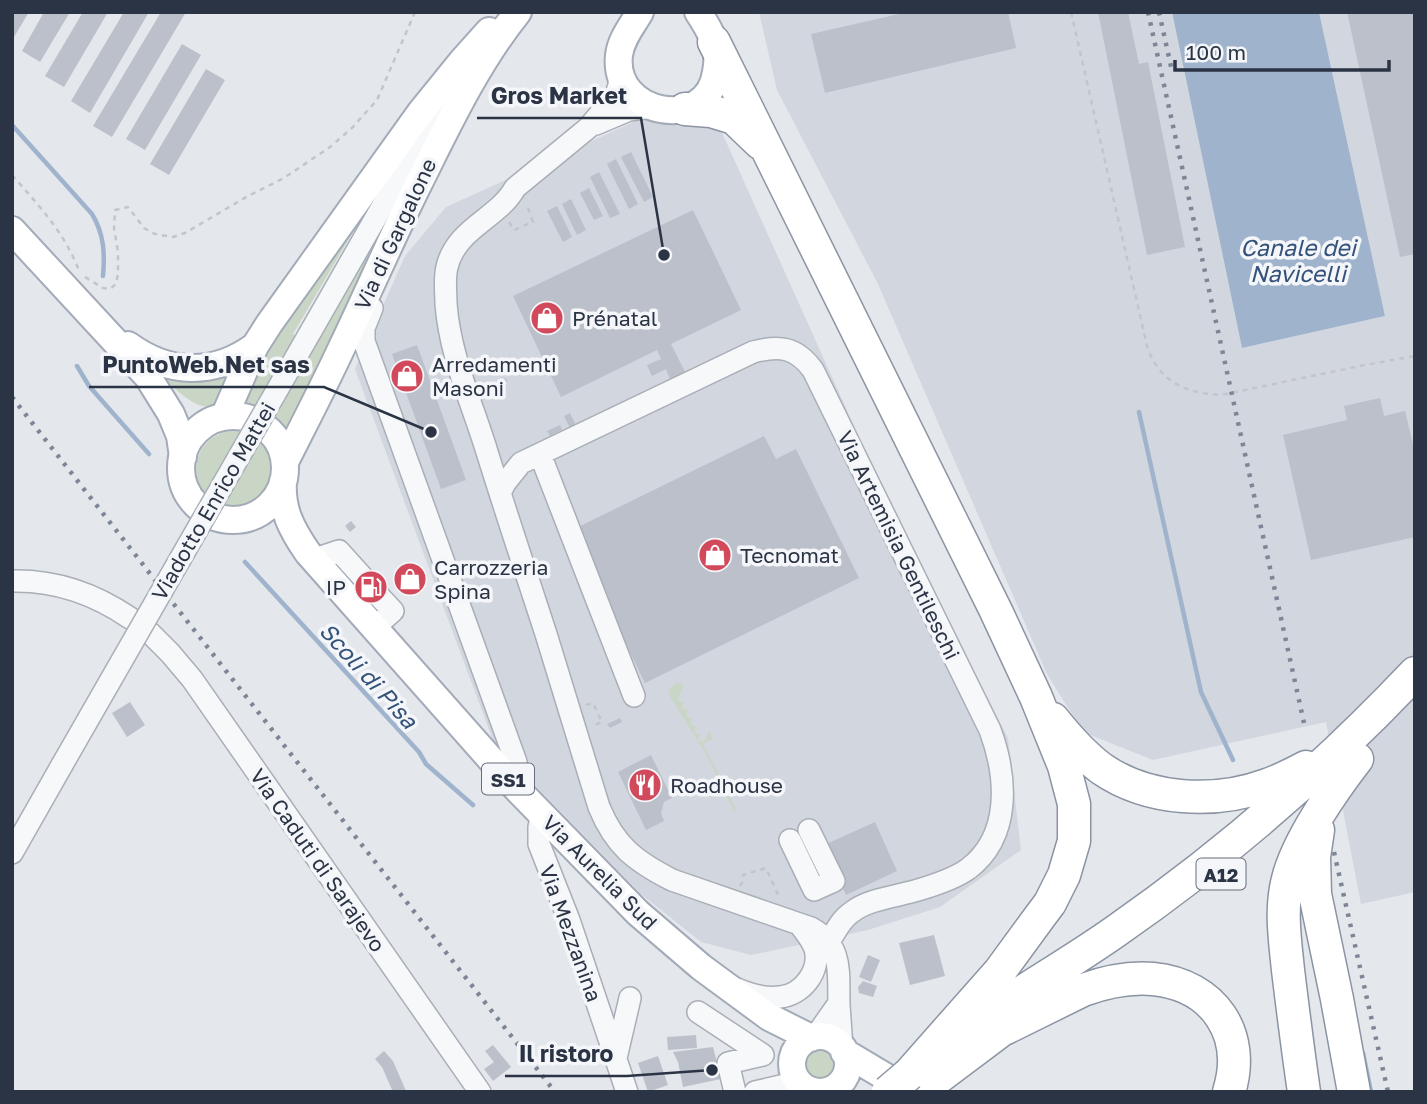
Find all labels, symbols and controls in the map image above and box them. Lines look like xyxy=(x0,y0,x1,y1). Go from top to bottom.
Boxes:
scale bar xyxy=(1175,28,1388,72)
text: 100 m xyxy=(1186,39,1246,65)
callout: Gros Market xyxy=(477,74,641,118)
text: Gros Market xyxy=(491,81,627,109)
street label: Via di Gargalone xyxy=(349,154,441,314)
water label: Canale dei Navicelli xyxy=(1240,233,1359,287)
shop icon: Prénatal xyxy=(528,299,566,337)
place label: Prénatal xyxy=(572,305,657,331)
callout: PuntoWeb.Net sas xyxy=(89,343,324,387)
text: PuntoWeb.Net sas xyxy=(102,350,310,378)
place label: Arredamenti Masoni xyxy=(432,351,557,401)
shop icon: Arredamenti Masoni xyxy=(388,357,426,395)
street label: Viadotto Enrico Mattei xyxy=(146,397,280,605)
street label: Via Artemisia Gentileschi xyxy=(832,426,966,664)
shop icon: Tecnomat xyxy=(696,536,734,574)
place label: Tecnomat xyxy=(740,542,839,568)
place label: Carrozzeria Spina xyxy=(434,554,548,604)
shop icon: Carrozzeria Spina xyxy=(391,560,429,598)
fuel station icon: IP xyxy=(352,568,390,606)
place label: IP xyxy=(326,574,346,600)
water label: Scoli di Pisa xyxy=(314,616,425,734)
street label: Via Caduti di Sarajevo xyxy=(245,763,391,957)
road number: SS1 xyxy=(482,764,534,794)
restaurant icon: Roadhouse xyxy=(626,766,664,804)
place label: Roadhouse xyxy=(670,772,783,798)
street label: Via Aurelia Sud xyxy=(537,809,663,935)
road number: A12 xyxy=(1196,859,1246,890)
street label: Via Mezzanina xyxy=(534,861,608,1005)
callout: Il ristoro xyxy=(505,1032,627,1076)
text: Il ristoro xyxy=(519,1039,614,1067)

